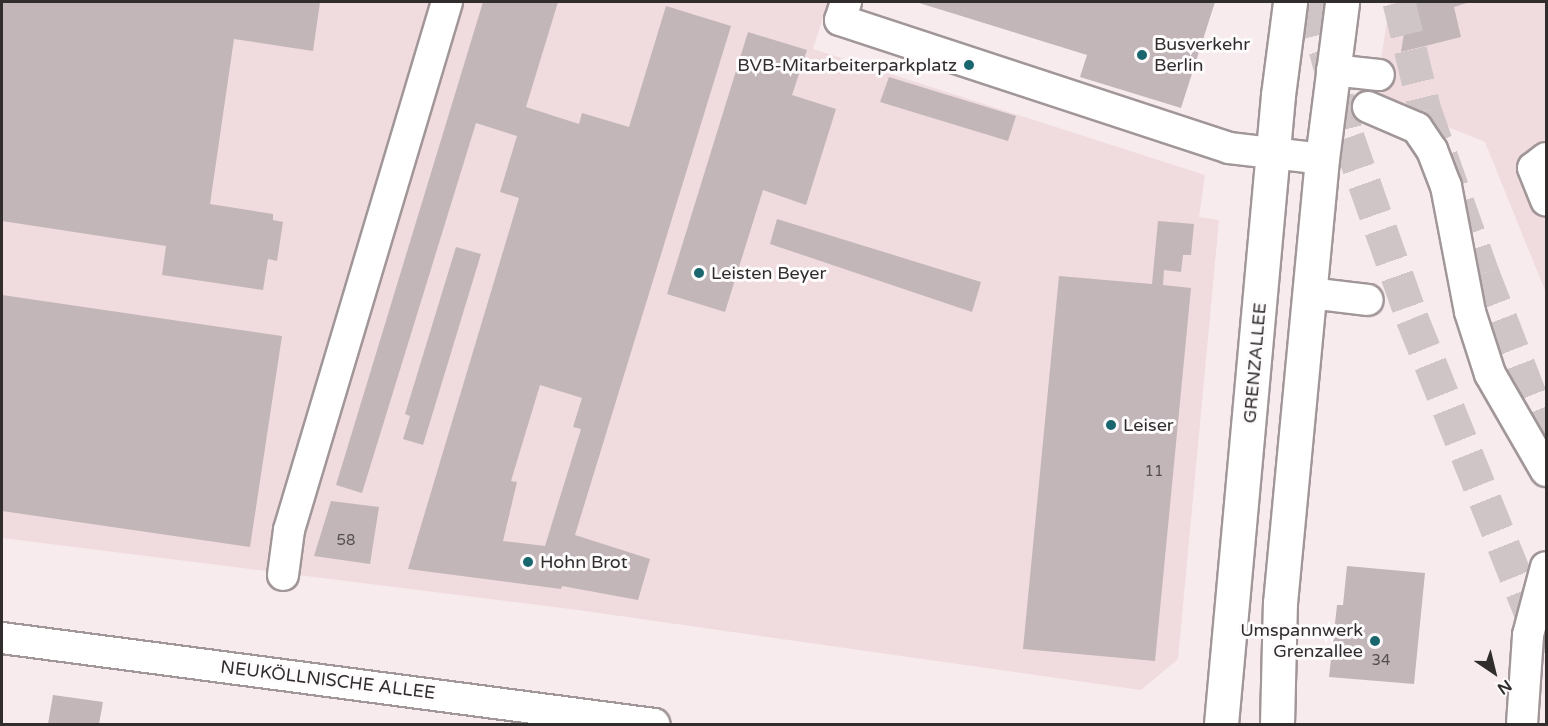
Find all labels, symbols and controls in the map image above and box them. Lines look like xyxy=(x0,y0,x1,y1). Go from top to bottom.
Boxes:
place label: Busverkehr Berlin xyxy=(1154,34,1250,76)
marker: Busverkehr Berlin xyxy=(1135,48,1149,62)
place label: BVB-Mitarbeiterparkplatz xyxy=(737,54,957,76)
marker: BVB-Mitarbeiterparkplatz xyxy=(962,58,976,72)
place label: Leisten Beyer xyxy=(711,262,826,284)
marker: Leisten Beyer xyxy=(692,266,706,280)
street label: GRENZALLEE xyxy=(1239,302,1271,424)
place label: Leiser xyxy=(1123,414,1174,436)
marker: Leiser xyxy=(1104,418,1118,432)
house number: 11 xyxy=(1145,463,1163,481)
house number: 58 xyxy=(337,532,355,550)
place label: Hohn Brot xyxy=(540,551,628,573)
marker: Hohn Brot xyxy=(521,555,535,569)
place label: Umspannwerk Grenzallee xyxy=(1240,620,1363,662)
marker: Umspannwerk Grenzallee xyxy=(1368,634,1382,648)
north arrow xyxy=(1464,642,1524,702)
house number: 34 xyxy=(1372,652,1390,670)
street label: NEUKÖLLNISCHE ALLEE xyxy=(219,656,437,704)
text: N xyxy=(1493,675,1515,699)

